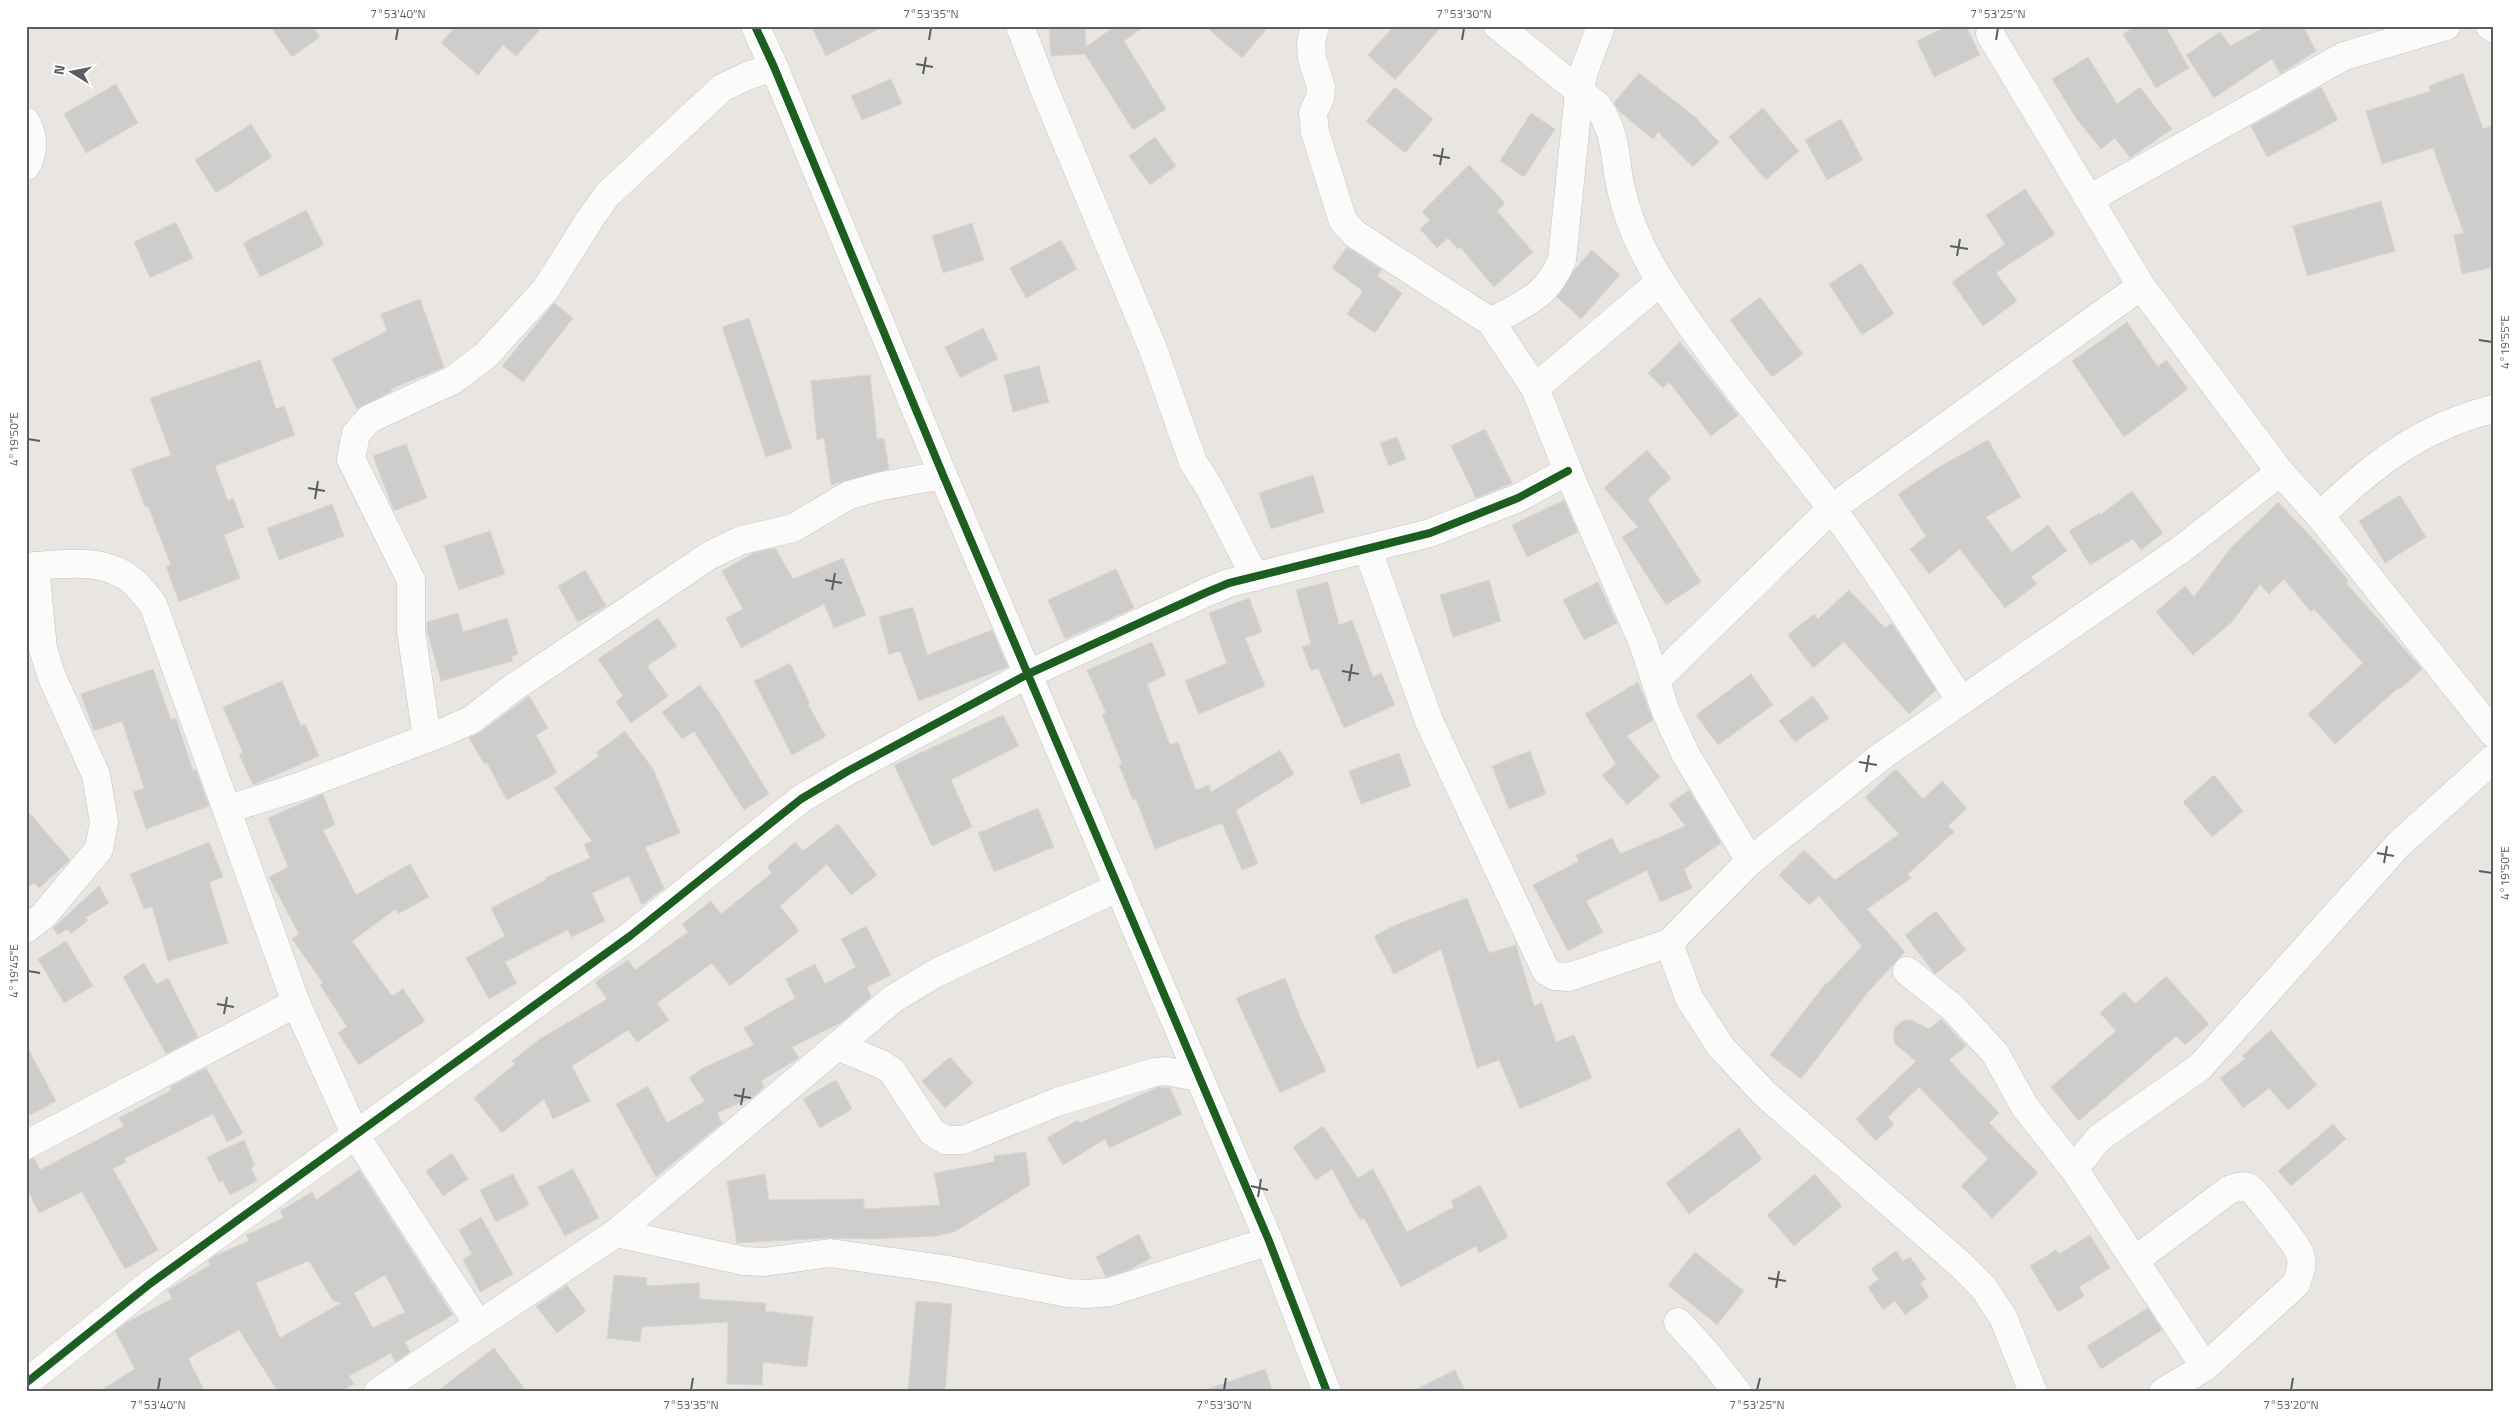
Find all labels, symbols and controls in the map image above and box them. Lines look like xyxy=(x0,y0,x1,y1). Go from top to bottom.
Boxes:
text: 7°53'40"N xyxy=(370,4,426,23)
text: 7°53'35"N xyxy=(903,4,959,23)
text: 7°53'30"N xyxy=(1436,4,1492,23)
text: 7°53'25"N xyxy=(1970,4,2026,23)
north arrow xyxy=(48,48,98,98)
text: N xyxy=(48,63,70,76)
text: 4°19'55"E xyxy=(2495,315,2514,369)
text: 4°19'50"E xyxy=(4,412,23,466)
text: 4°19'50"E xyxy=(2495,846,2514,900)
text: 4°19'45"E xyxy=(4,944,23,998)
text: 7°53'40"N xyxy=(130,1395,186,1414)
text: 7°53'35"N xyxy=(663,1395,719,1414)
text: 7°53'30"N xyxy=(1196,1395,1252,1414)
text: 7°53'25"N xyxy=(1729,1395,1785,1414)
text: 7°53'20"N xyxy=(2263,1395,2319,1414)

